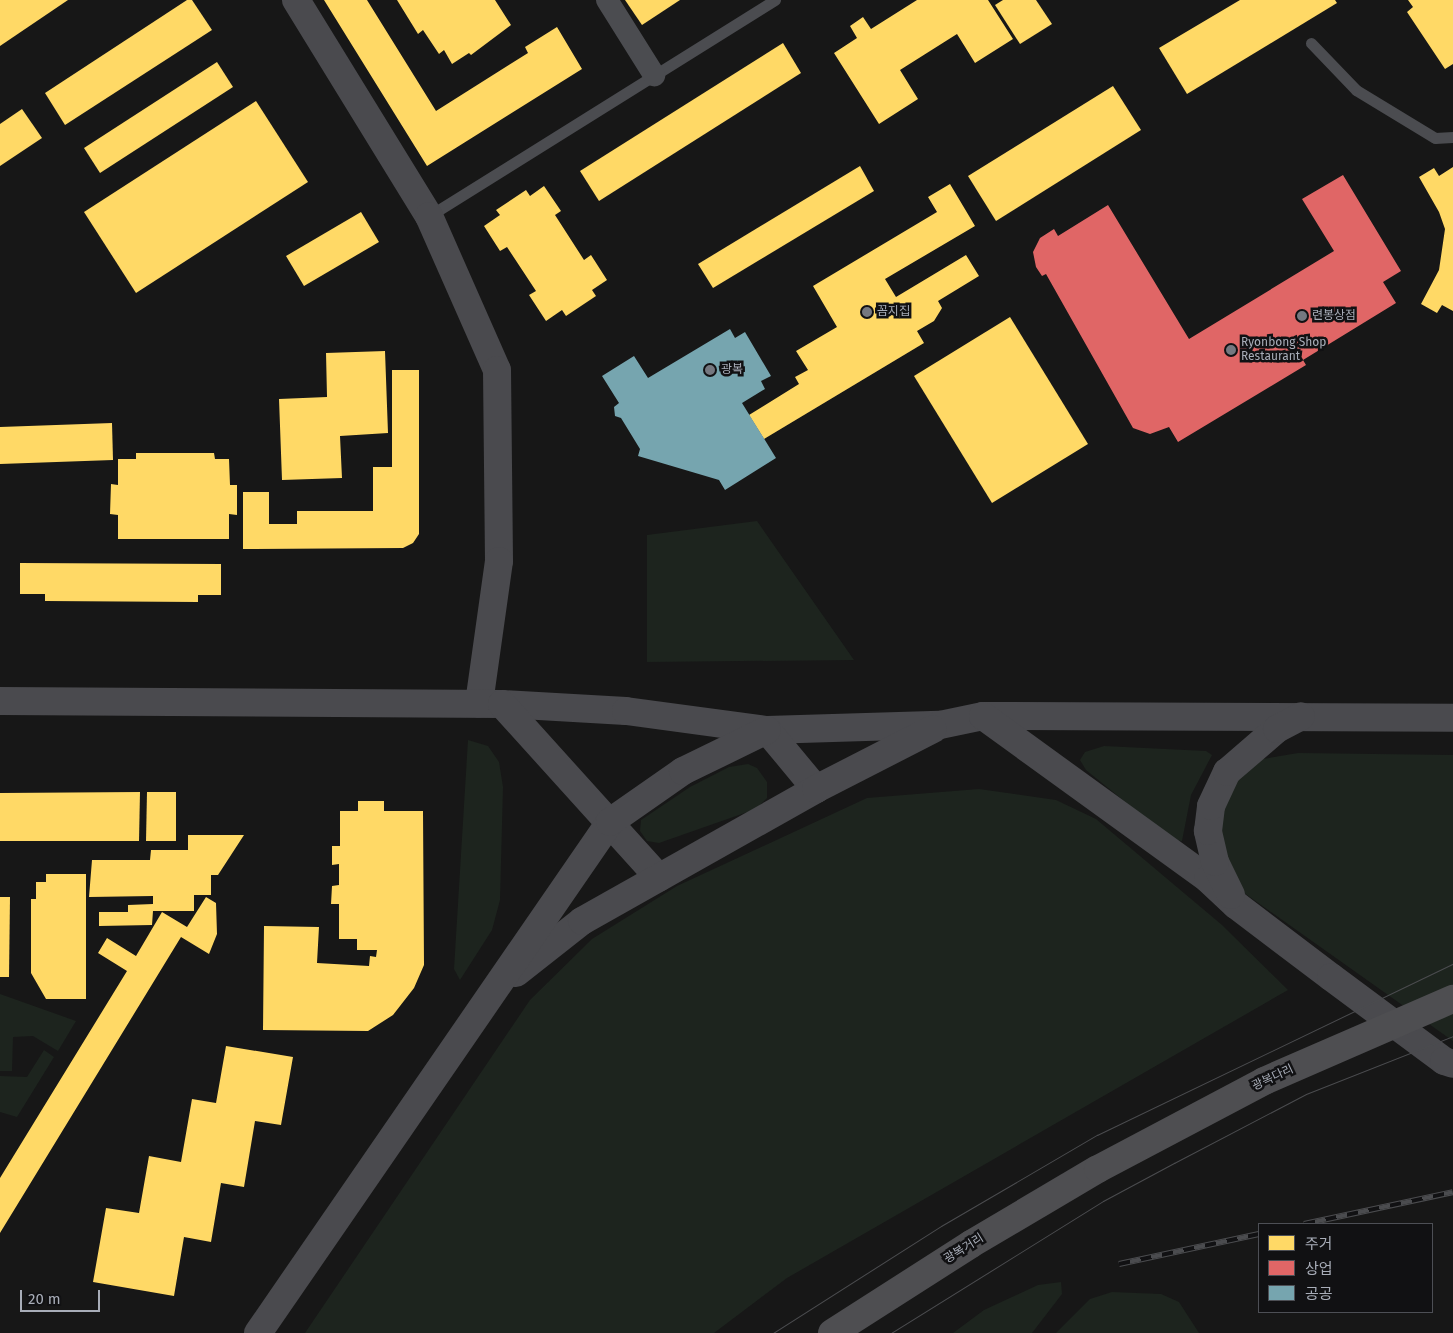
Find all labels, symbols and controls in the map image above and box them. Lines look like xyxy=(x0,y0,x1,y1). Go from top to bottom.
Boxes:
place label: 꼼지집 xyxy=(877,305,910,319)
marker: 꼼지집 xyxy=(861,306,873,318)
place label: 련봉상점 xyxy=(1312,309,1356,323)
marker: 련봉상점 xyxy=(1296,310,1308,322)
place label: Ryonbong Shop Restaurant xyxy=(1241,336,1326,364)
marker: Ryonbong Shop Restaurant xyxy=(1225,344,1237,356)
marker: 광복 xyxy=(703,363,717,377)
place label: 광복 xyxy=(721,363,743,377)
street label: 광복다리 xyxy=(1250,1062,1296,1094)
legend xyxy=(1258,1223,1433,1313)
street label: 광복거리 xyxy=(941,1231,987,1267)
text: 주거 xyxy=(1305,1235,1333,1253)
text: 상업 xyxy=(1305,1260,1333,1278)
scale bar xyxy=(22,1280,102,1312)
text: 공공 xyxy=(1305,1285,1333,1303)
text: 20 m xyxy=(28,1290,61,1308)

